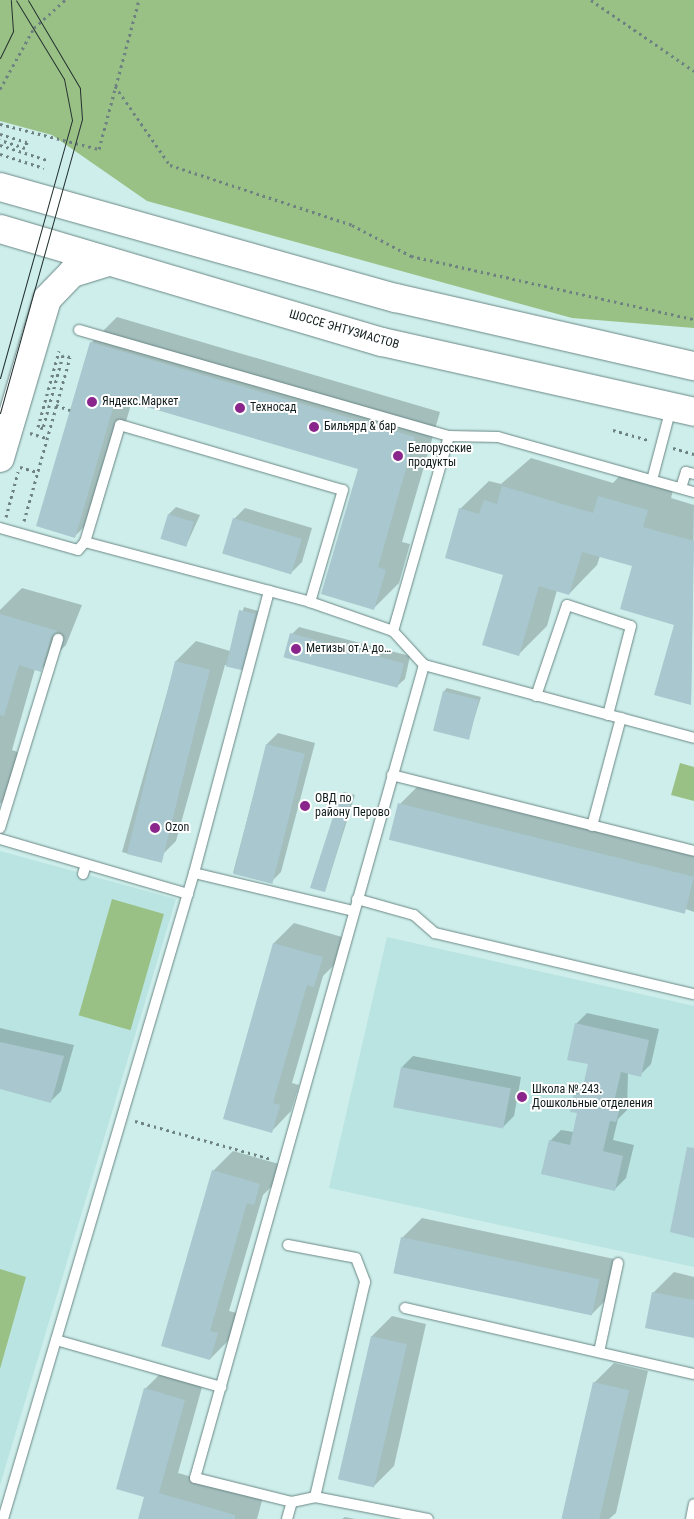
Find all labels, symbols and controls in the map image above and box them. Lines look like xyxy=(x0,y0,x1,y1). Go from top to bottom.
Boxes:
street label: ШОССЕ ЭНТУЗИАСТОВ xyxy=(287,307,401,353)
place label: Яндекс.Маркет xyxy=(102,395,178,409)
marker: Яндекс.Маркет xyxy=(86,396,98,408)
place label: Техносад xyxy=(250,401,296,415)
marker: Техносад xyxy=(234,402,246,414)
place label: Бильярд & бар xyxy=(324,420,396,434)
marker: Бильярд & бар xyxy=(308,421,320,433)
place label: Белорусские продукты xyxy=(408,442,472,470)
marker: Белорусские продукты xyxy=(392,450,404,462)
place label: Метизы от А до… xyxy=(306,642,391,656)
marker: Метизы от А до… xyxy=(290,643,302,655)
place label: ОВД по району Перово xyxy=(315,792,390,820)
marker: ОВД по району Перово xyxy=(299,800,311,812)
place label: Ozon xyxy=(165,821,189,835)
marker: Ozon xyxy=(149,822,161,834)
place label: Школа № 243. Дошкольные отделения xyxy=(532,1083,653,1111)
marker: Школа № 243. Дошкольные отделения xyxy=(516,1091,528,1103)

